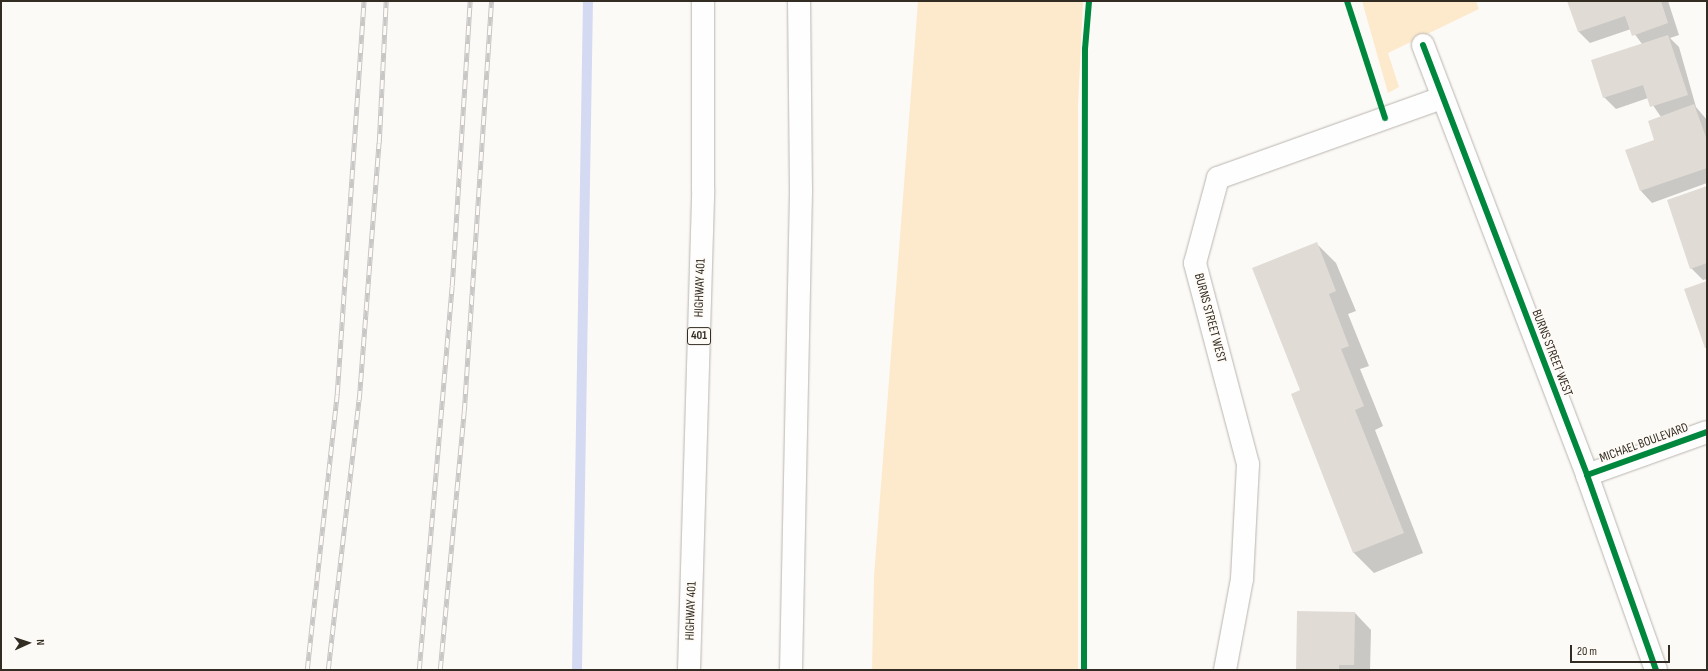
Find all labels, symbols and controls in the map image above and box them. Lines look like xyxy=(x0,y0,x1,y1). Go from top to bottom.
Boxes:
street label: HIGHWAY 401 xyxy=(691,258,709,318)
street label: BURNS STREET WEST xyxy=(1191,272,1229,364)
street label: BURNS STREET WEST xyxy=(1528,307,1576,399)
road number: 401 xyxy=(687,326,711,346)
street label: MICHAEL BOULEVARD xyxy=(1597,420,1691,466)
street label: HIGHWAY 401 xyxy=(682,581,700,641)
north arrow xyxy=(8,623,48,663)
scale bar xyxy=(1572,637,1672,663)
text: N xyxy=(34,639,47,646)
text: 20 m xyxy=(1577,644,1597,659)

